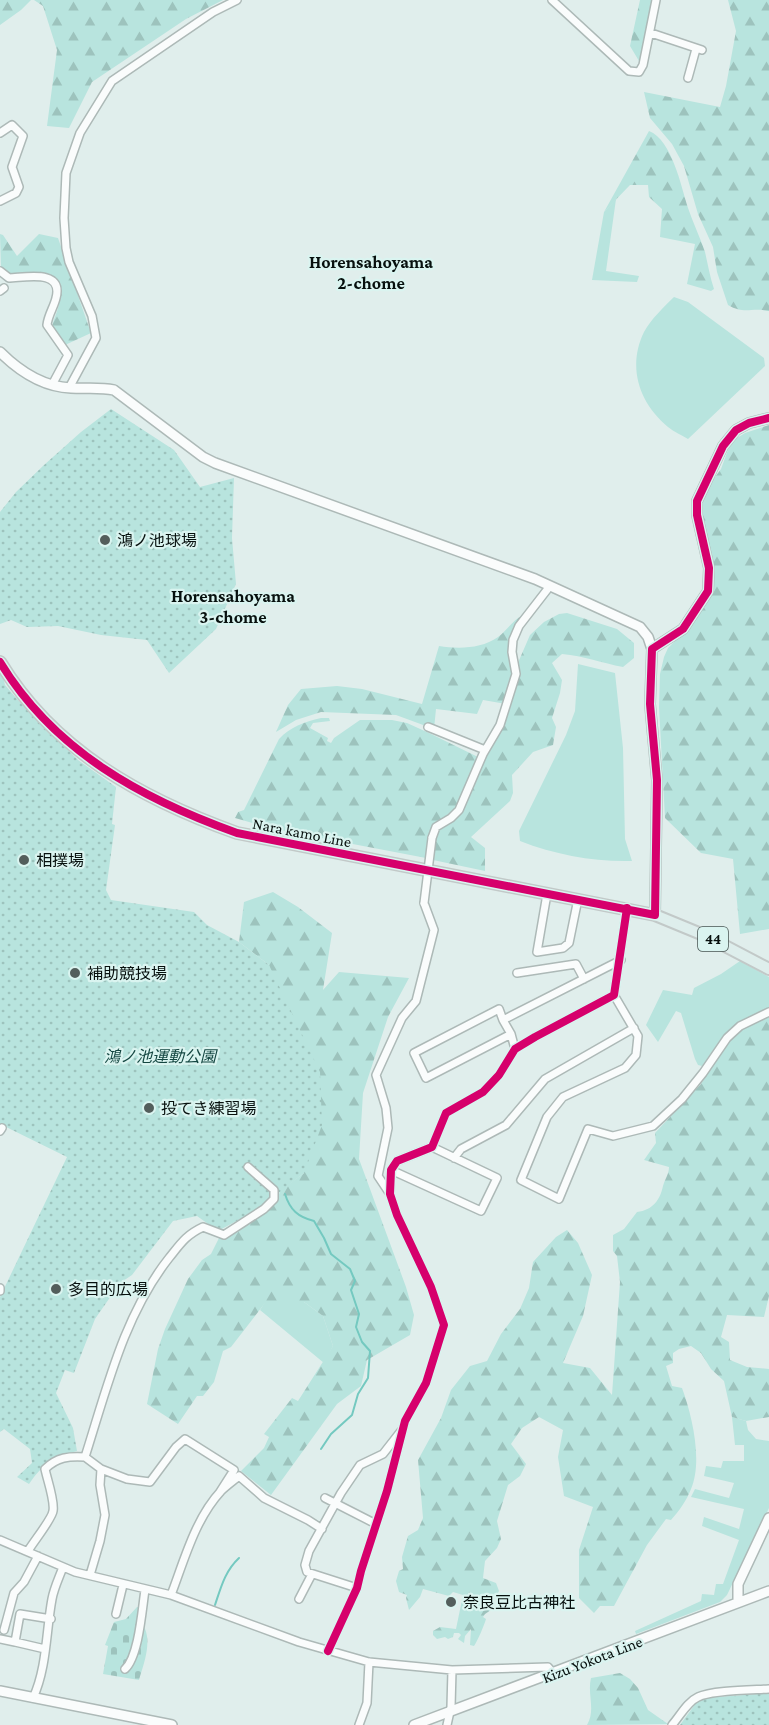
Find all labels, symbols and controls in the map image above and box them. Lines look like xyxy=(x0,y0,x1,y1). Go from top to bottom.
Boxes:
district label: Horensahoyama 2-chome xyxy=(309,252,433,293)
place label: 鴻ノ池球場 xyxy=(117,532,197,549)
marker: 鴻ノ池球場 xyxy=(98,533,112,547)
district label: Horensahoyama 3-chome xyxy=(171,586,295,627)
street label: Nara kamo Line xyxy=(251,815,353,850)
place label: 相撲場 xyxy=(36,852,84,869)
marker: 相撲場 xyxy=(17,853,31,867)
road number: 44 xyxy=(698,927,728,951)
place label: 補助競技場 xyxy=(87,965,167,982)
marker: 補助競技場 xyxy=(68,966,82,980)
park label: 鴻ノ池運動公園 xyxy=(104,1048,218,1065)
place label: 投てき練習場 xyxy=(161,1100,257,1117)
marker: 投てき練習場 xyxy=(142,1101,156,1115)
place label: 多目的広場 xyxy=(68,1281,148,1298)
marker: 多目的広場 xyxy=(49,1282,63,1296)
place label: 奈良豆比古神社 xyxy=(463,1594,575,1611)
marker: 奈良豆比古神社 xyxy=(444,1595,458,1609)
street label: Kizu Yokota Line xyxy=(540,1633,645,1686)

